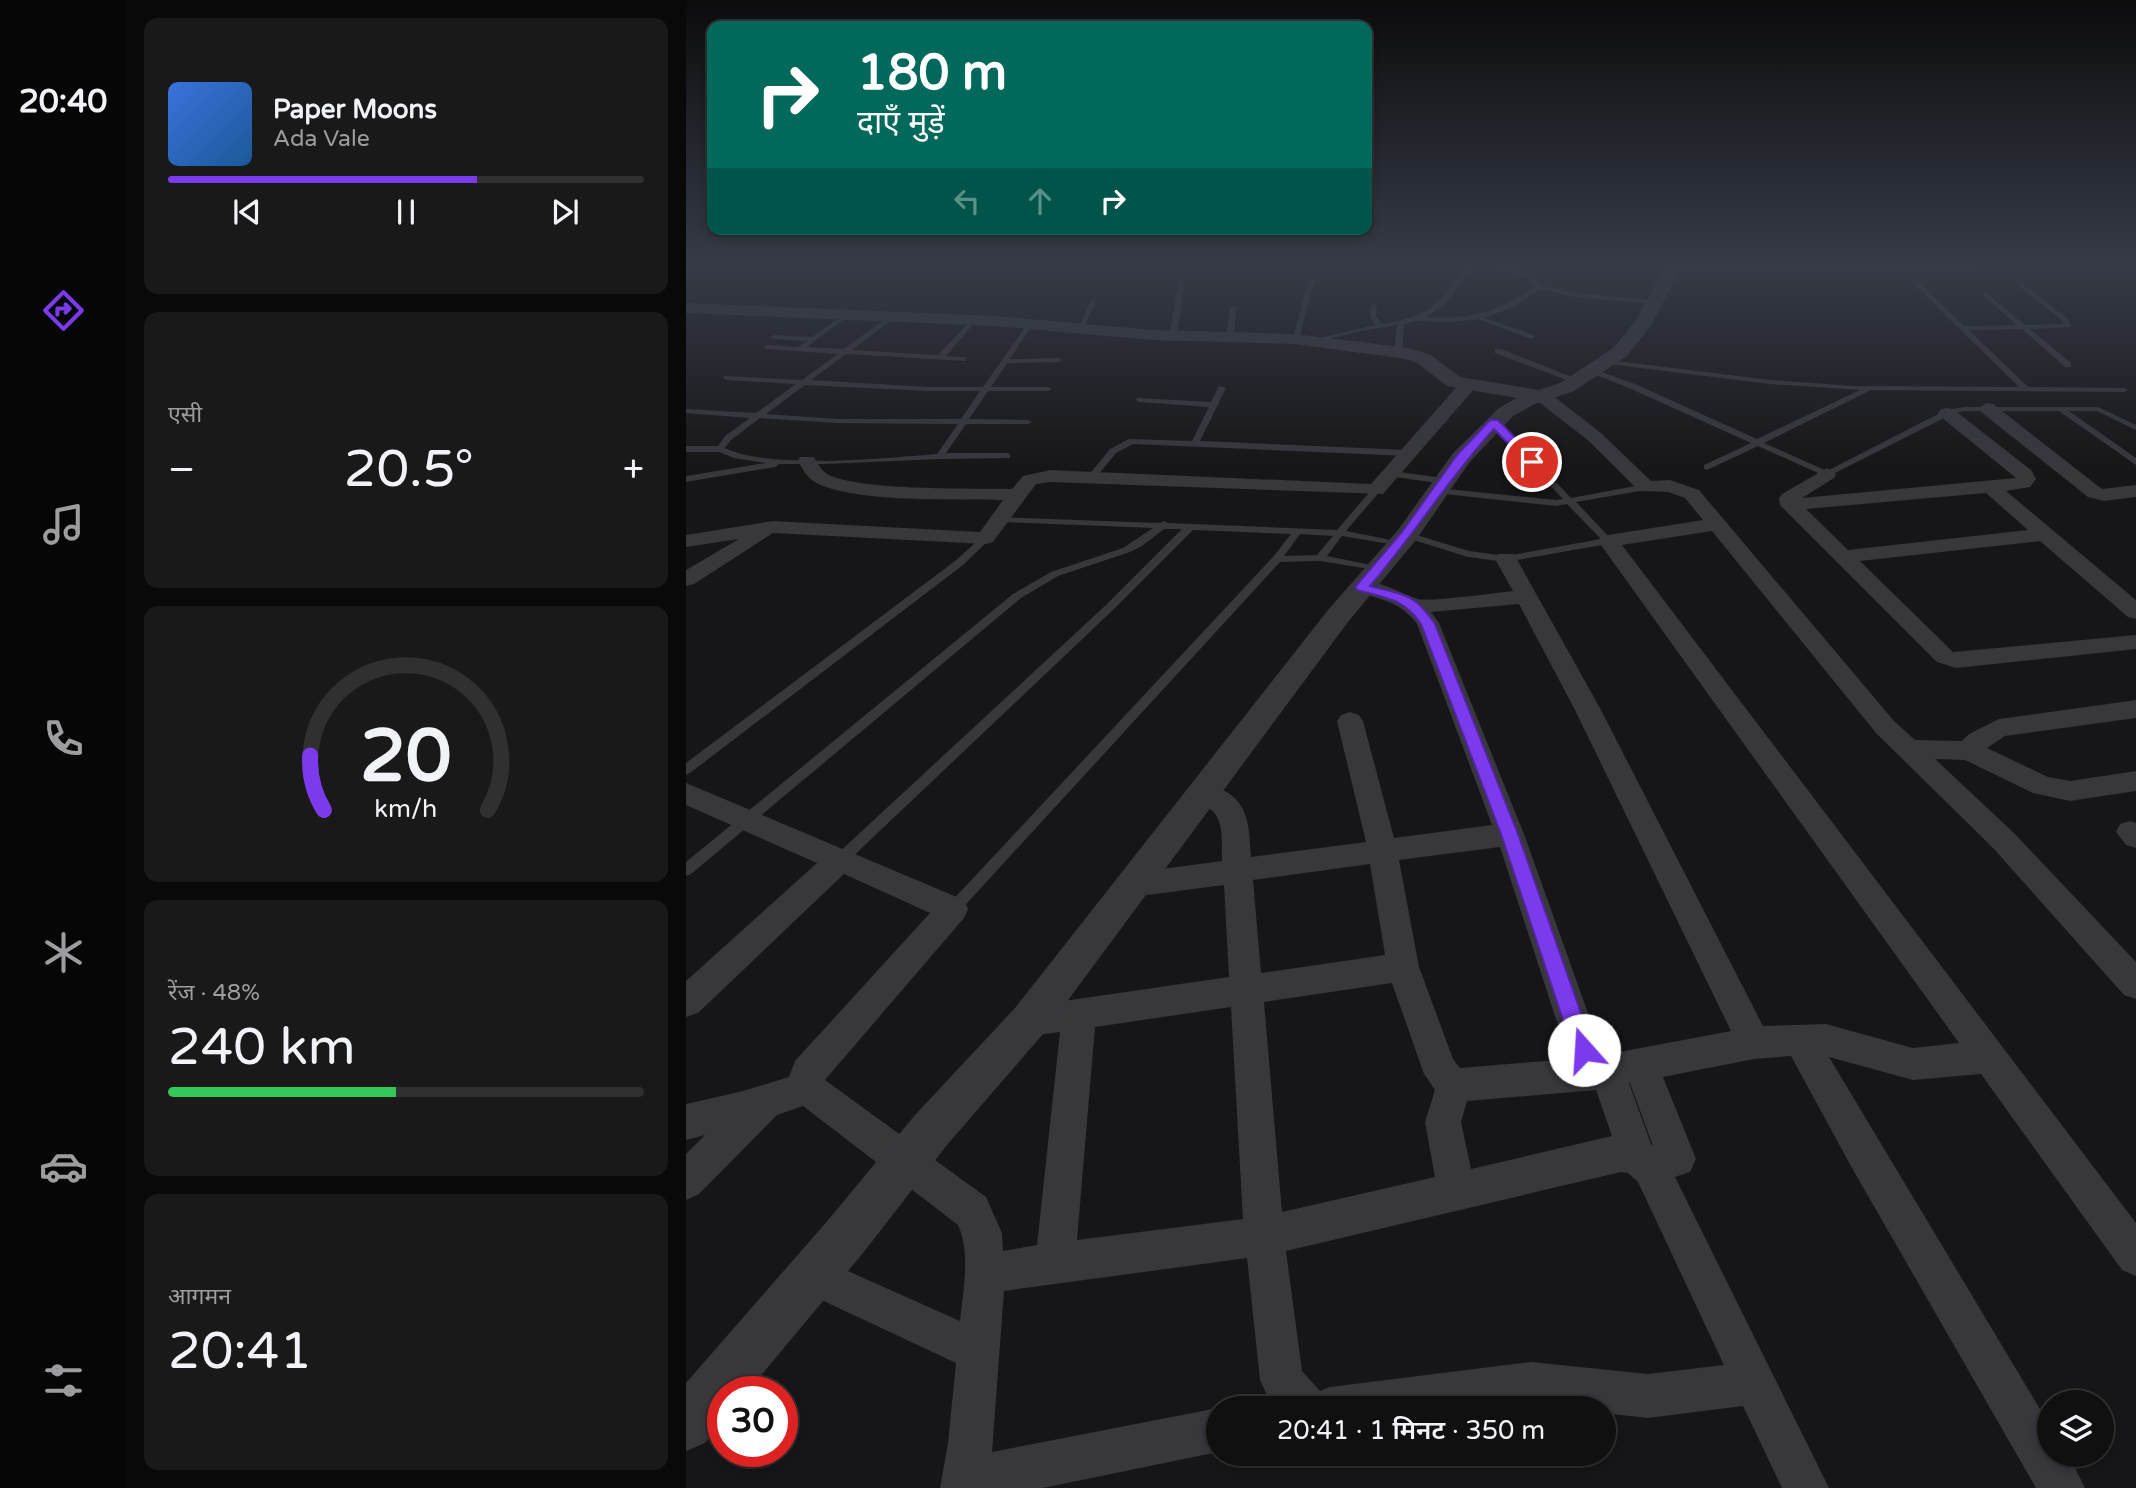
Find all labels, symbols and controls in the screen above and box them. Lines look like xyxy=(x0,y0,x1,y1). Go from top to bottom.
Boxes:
text: 180 m xyxy=(857,44,1007,103)
icon: right xyxy=(742,49,833,140)
text: 20:40 xyxy=(19,83,107,121)
text: Paper Moons xyxy=(273,94,437,125)
text: दाएँ मुड़ें xyxy=(857,104,945,142)
text: Ada Vale xyxy=(273,125,370,153)
icon: left xyxy=(948,182,986,220)
icon: ahead xyxy=(1021,182,1059,220)
icon: right xyxy=(1094,182,1132,220)
icon: previous xyxy=(228,193,266,231)
icon: pause xyxy=(387,193,425,231)
icon: next xyxy=(546,193,584,231)
icon: directions xyxy=(39,286,88,335)
text: एसी xyxy=(168,401,202,429)
pin xyxy=(1502,432,1562,492)
text: 20.5° xyxy=(344,438,474,501)
icon: arrive xyxy=(1513,443,1551,481)
text: − xyxy=(168,447,195,493)
text: + xyxy=(623,447,644,493)
icon: music xyxy=(39,500,88,549)
text: 20 xyxy=(360,713,452,801)
icon: phone xyxy=(39,714,88,763)
text: km/h xyxy=(375,794,437,824)
icon: climate xyxy=(39,928,88,977)
text: रेंज · 48% xyxy=(168,979,260,1007)
position arrow xyxy=(1547,1013,1621,1087)
text: 240 km xyxy=(168,1016,356,1079)
icon: car xyxy=(39,1142,88,1191)
text: आगमन xyxy=(168,1283,231,1311)
text: 20:41 xyxy=(168,1320,312,1383)
icon: filters xyxy=(39,1356,88,1405)
speed limit sign: 30 xyxy=(707,1376,798,1467)
map controls xyxy=(2037,1390,2114,1467)
button: layers xyxy=(2037,1390,2114,1467)
text: 20:41 · 1 मिनट · 350 m xyxy=(1277,1415,1545,1446)

